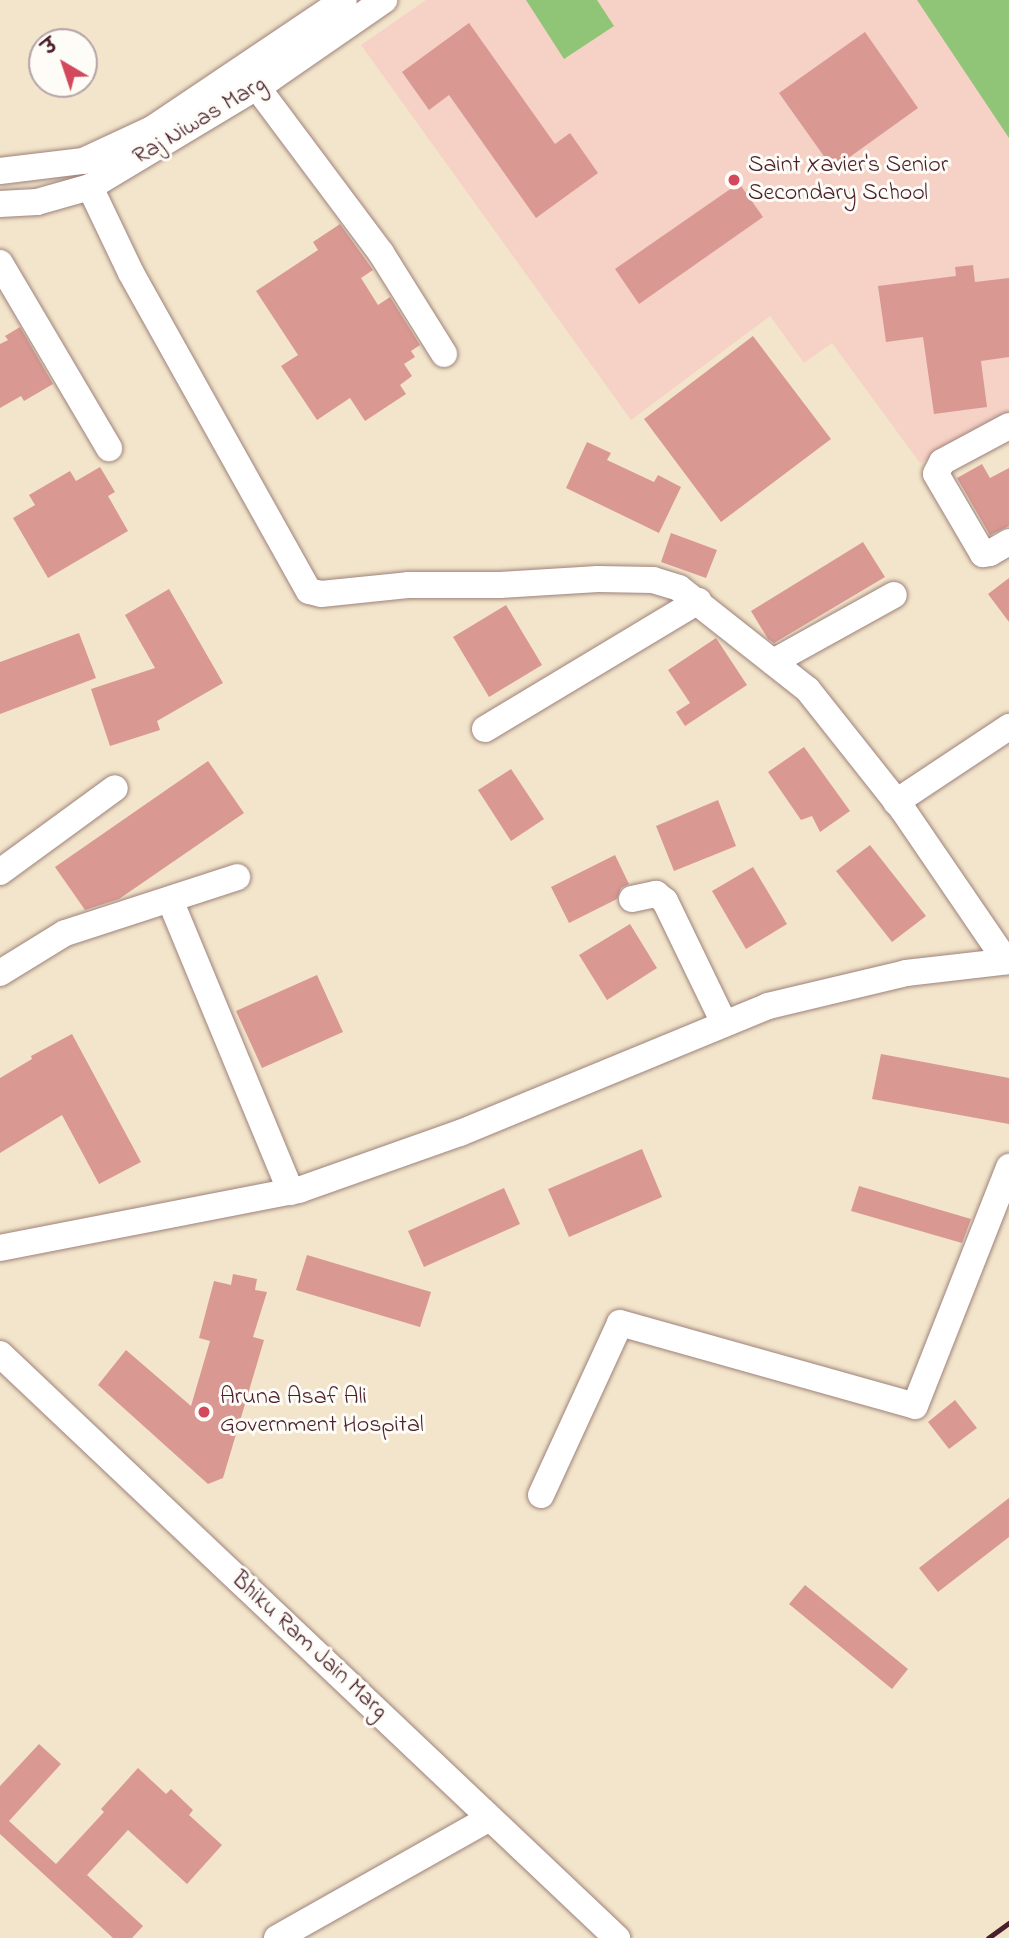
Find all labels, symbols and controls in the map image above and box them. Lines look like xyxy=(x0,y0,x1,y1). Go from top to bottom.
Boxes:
north arrow xyxy=(28,28,98,98)
text: उ xyxy=(37,33,64,62)
street label: Raj Niwas Marg xyxy=(128,70,272,172)
place label: Saint Xavier's Senior Secondary School xyxy=(748,152,948,208)
marker: Saint Xavier's Senior Secondary School xyxy=(726,172,742,188)
place label: Aruna Asaf Ali Government Hospital xyxy=(220,1384,424,1440)
marker: Aruna Asaf Ali Government Hospital xyxy=(194,1402,214,1422)
street label: Bhiku Ram Jain Marg xyxy=(225,1566,393,1726)

